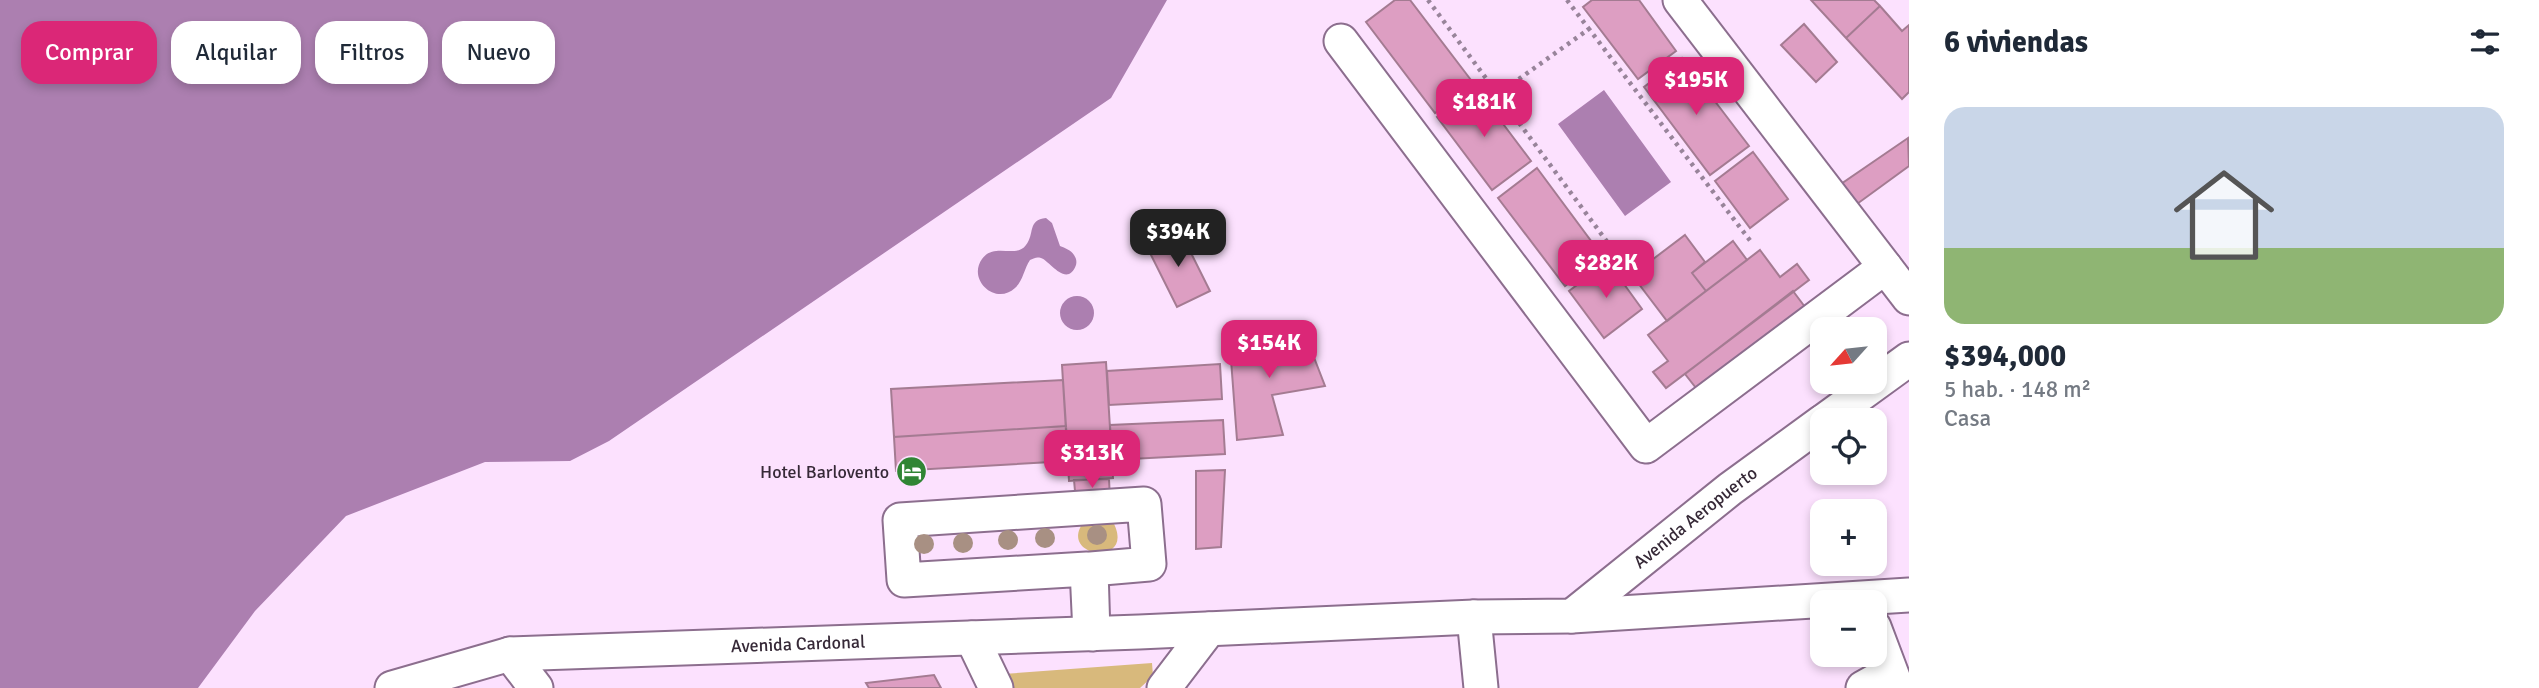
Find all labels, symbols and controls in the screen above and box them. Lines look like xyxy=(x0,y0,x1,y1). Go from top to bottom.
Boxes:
chip: Comprar xyxy=(21,21,157,84)
chip: Alquilar xyxy=(171,21,301,84)
chip: Filtros xyxy=(315,21,428,84)
chip: Nuevo xyxy=(442,21,555,84)
icon: filters xyxy=(2466,23,2504,61)
text: 6 viviendas xyxy=(1944,24,2088,61)
pin: $195K xyxy=(1647,58,1745,117)
text: $195K xyxy=(1664,65,1728,94)
pin: $181K xyxy=(1435,80,1533,139)
text: $181K xyxy=(1452,87,1516,116)
icon: home xyxy=(2161,152,2287,278)
pin: $394K xyxy=(1129,210,1227,269)
text: $394K xyxy=(1146,217,1210,246)
pin: $282K xyxy=(1557,240,1655,300)
text: $282K xyxy=(1574,248,1638,277)
north arrow xyxy=(1810,317,1886,394)
map controls xyxy=(1810,317,1887,667)
pin: $154K xyxy=(1220,320,1318,380)
text: $154K xyxy=(1237,328,1301,357)
text: $394,000 xyxy=(1944,338,2066,375)
text: 5 hab. · 148 m² xyxy=(1944,375,2091,404)
text: Casa xyxy=(1944,404,1991,433)
button: locate xyxy=(1810,408,1887,485)
pin: $313K xyxy=(1043,430,1141,490)
text: $313K xyxy=(1060,438,1124,467)
hotel icon: Hotel Barlovento xyxy=(895,455,929,489)
place label: Hotel Barlovento xyxy=(760,461,889,483)
street label: Avenida Aeropuerto xyxy=(1629,462,1762,573)
button: + xyxy=(1810,499,1887,576)
button: − xyxy=(1810,590,1887,667)
street label: Avenida Cardonal xyxy=(730,631,866,657)

